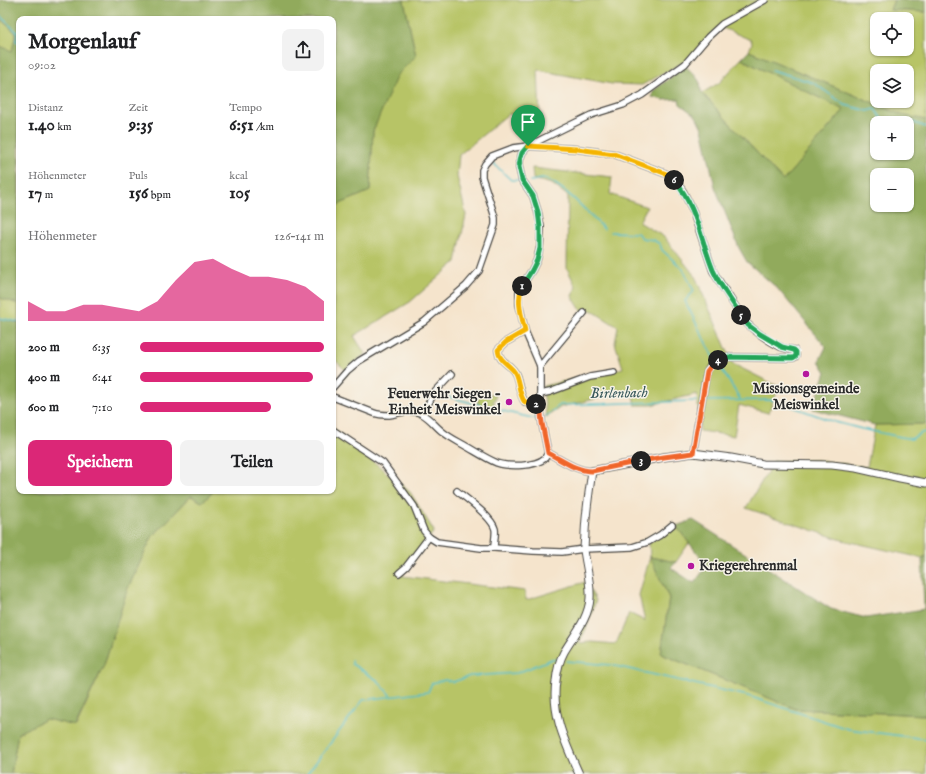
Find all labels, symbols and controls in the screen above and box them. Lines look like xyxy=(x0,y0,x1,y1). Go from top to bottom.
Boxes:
map controls xyxy=(870,12,914,212)
button: locate xyxy=(870,12,914,56)
text: Morgenlauf xyxy=(28,28,137,56)
button: share xyxy=(282,29,324,71)
text: 09:02 xyxy=(28,57,56,74)
button: layers xyxy=(870,64,914,108)
text: Distanz xyxy=(28,101,63,115)
text: Zeit xyxy=(129,101,148,115)
text: Tempo xyxy=(229,101,262,115)
pin xyxy=(511,105,545,146)
icon: arrive xyxy=(517,111,539,133)
text: 1.40 xyxy=(28,115,55,136)
text: 9:35 xyxy=(129,115,153,136)
text: 6:51 xyxy=(229,115,253,136)
button: + xyxy=(870,116,914,160)
text: km xyxy=(55,120,72,134)
text: /km xyxy=(253,120,274,134)
button: − xyxy=(870,168,914,212)
text: Höhenmeter xyxy=(28,169,86,183)
text: Puls xyxy=(129,169,148,183)
text: kcal xyxy=(229,169,248,183)
pin: 6 xyxy=(664,170,684,190)
text: 6 xyxy=(672,173,676,187)
text: 17 xyxy=(28,183,42,204)
text: 156 xyxy=(129,183,148,204)
text: 105 xyxy=(229,183,250,204)
text: m xyxy=(42,188,53,202)
text: bpm xyxy=(148,188,171,202)
text: Höhenmeter xyxy=(28,228,97,245)
text: 126–141 m xyxy=(274,228,324,245)
pin: 1 xyxy=(512,276,532,296)
text: 1 xyxy=(520,279,524,293)
pin: 5 xyxy=(731,305,751,325)
text: 5 xyxy=(739,308,743,322)
text: 200 m xyxy=(28,339,60,356)
text: 6:35 xyxy=(92,339,110,356)
pin: 4 xyxy=(708,350,728,370)
text: 4 xyxy=(715,353,721,367)
text: 400 m xyxy=(28,369,60,386)
text: 6:41 xyxy=(92,369,112,386)
marker: Missionsgemeinde Meiswinkel xyxy=(801,369,811,379)
place label: Missionsgemeinde Meiswinkel xyxy=(753,380,860,414)
water label: Birlenbach xyxy=(590,383,649,403)
place label: Feuerwehr Siegen - Einheit Meiswinkel xyxy=(387,385,502,419)
pin: 2 xyxy=(526,394,546,414)
marker: Feuerwehr Siegen - Einheit Meiswinkel xyxy=(504,397,514,407)
text: 2 xyxy=(533,397,539,411)
text: 600 m xyxy=(28,399,59,416)
text: 7:10 xyxy=(92,399,113,416)
button: Speichern xyxy=(28,440,172,486)
button: Teilen xyxy=(180,440,324,486)
pin: 3 xyxy=(631,451,651,471)
text: 3 xyxy=(639,454,643,468)
place label: Kriegerehrenmal xyxy=(699,557,798,575)
marker: Kriegerehrenmal xyxy=(686,561,696,571)

